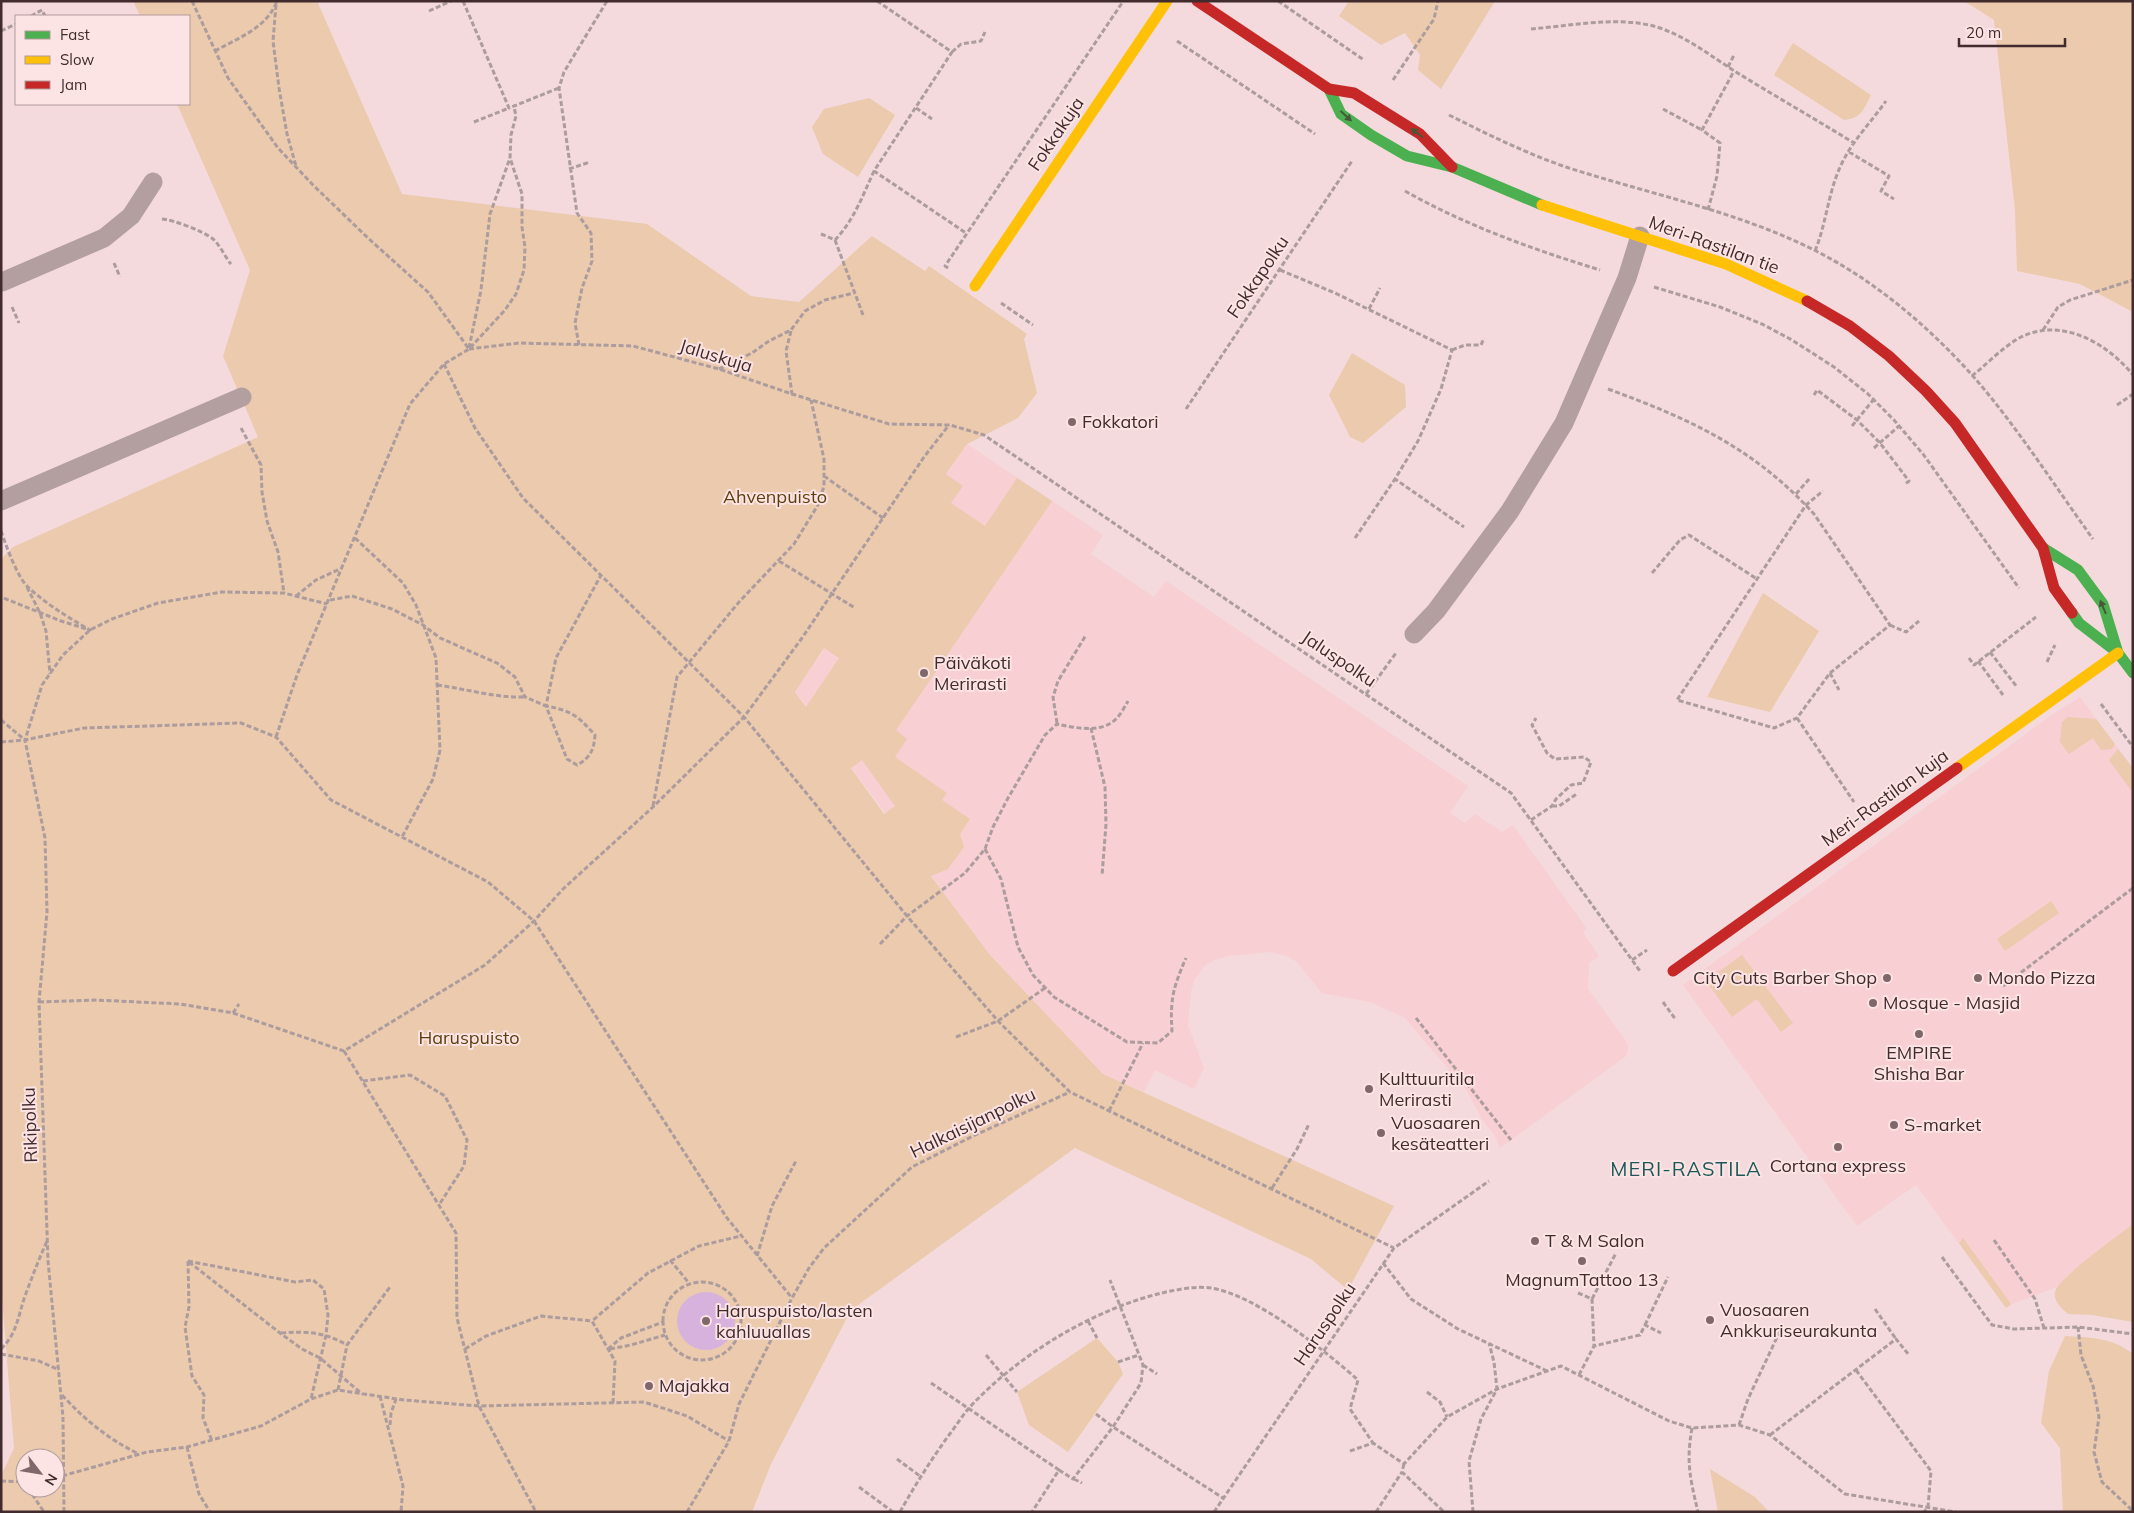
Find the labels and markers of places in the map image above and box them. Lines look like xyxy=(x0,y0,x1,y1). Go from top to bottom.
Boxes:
place label: Fokkatori xyxy=(1082,410,1159,433)
marker: Fokkatori xyxy=(1066,416,1078,428)
place label: Päiväkoti Merirasti xyxy=(934,651,1011,695)
marker: Päiväkoti Merirasti xyxy=(918,667,930,679)
place label: City Cuts Barber Shop xyxy=(1693,966,1877,989)
place label: Mondo Pizza xyxy=(1988,966,2095,989)
marker: City Cuts Barber Shop xyxy=(1881,972,1893,984)
marker: Mondo Pizza xyxy=(1972,972,1984,984)
place label: Mosque - Masjid xyxy=(1883,991,2020,1014)
marker: Mosque - Masjid xyxy=(1867,997,1879,1009)
marker: EMPIRE Shisha Bar xyxy=(1913,1028,1925,1040)
place label: EMPIRE Shisha Bar xyxy=(1874,1041,1965,1085)
place label: Kulttuuritila Merirasti xyxy=(1379,1067,1475,1111)
marker: Kulttuuritila Merirasti xyxy=(1363,1083,1375,1095)
place label: Vuosaaren kesäteatteri xyxy=(1391,1111,1489,1155)
place label: S-market xyxy=(1904,1113,1981,1136)
marker: S-market xyxy=(1888,1119,1900,1131)
marker: Vuosaaren kesäteatteri xyxy=(1375,1127,1387,1139)
marker: Cortana express xyxy=(1832,1141,1844,1153)
place label: Cortana express xyxy=(1770,1154,1906,1177)
place label: T & M Salon xyxy=(1545,1229,1645,1252)
marker: T & M Salon xyxy=(1529,1235,1541,1247)
marker: MagnumTattoo 13 xyxy=(1576,1255,1588,1267)
place label: MagnumTattoo 13 xyxy=(1505,1268,1659,1291)
place label: Vuosaaren Ankkuriseurakunta xyxy=(1720,1298,1877,1342)
place label: Haruspuisto/lasten kahluuallas xyxy=(716,1299,873,1343)
marker: Vuosaaren Ankkuriseurakunta xyxy=(1704,1314,1716,1326)
marker: Haruspuisto/lasten kahluuallas xyxy=(700,1315,712,1327)
place label: Majakka xyxy=(659,1374,730,1397)
marker: Majakka xyxy=(643,1380,655,1392)

